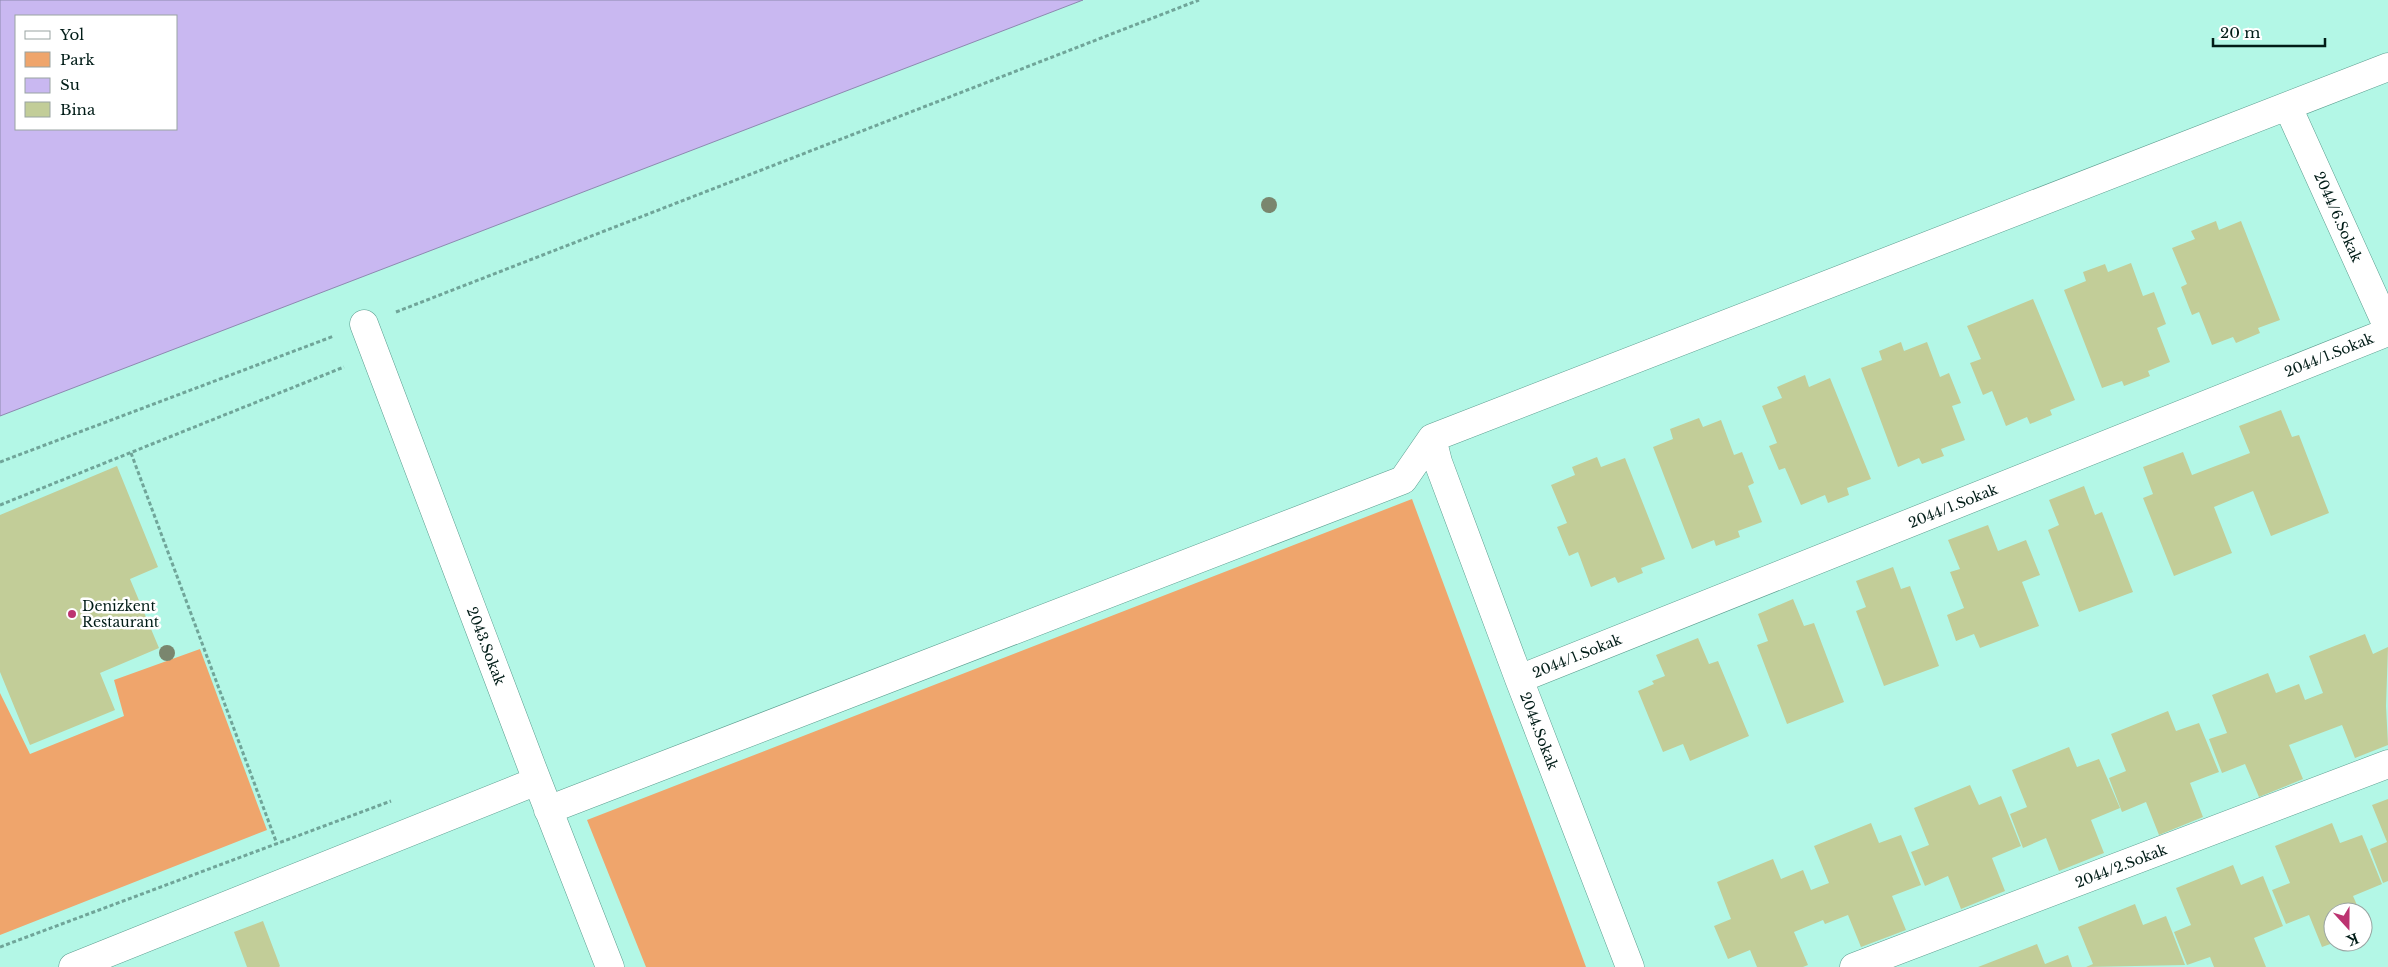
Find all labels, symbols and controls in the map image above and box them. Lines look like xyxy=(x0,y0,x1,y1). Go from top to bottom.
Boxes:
legend xyxy=(15,15,178,130)
scale bar xyxy=(2213,15,2326,47)
text: 20 m xyxy=(2220,23,2260,42)
text: Yol xyxy=(59,25,84,44)
text: Park xyxy=(60,50,96,69)
text: Su xyxy=(60,75,80,94)
text: Bina xyxy=(60,100,96,119)
street label: 2044/6.Sokak xyxy=(2310,169,2366,265)
street label: 2044/1.Sokak xyxy=(2282,329,2377,381)
street label: 2044/1.Sokak xyxy=(1906,480,2001,532)
place label: Denizkent Restaurant xyxy=(82,597,160,631)
street label: 2043.Sokak xyxy=(463,604,509,688)
marker: Denizkent Restaurant xyxy=(66,608,78,620)
street label: 2044/1.Sokak xyxy=(1530,630,1625,682)
street label: 2044.Sokak xyxy=(1516,690,1562,773)
street label: 2044/2.Sokak xyxy=(2073,840,2170,892)
north arrow xyxy=(2323,902,2373,952)
text: K xyxy=(2344,929,2361,950)

